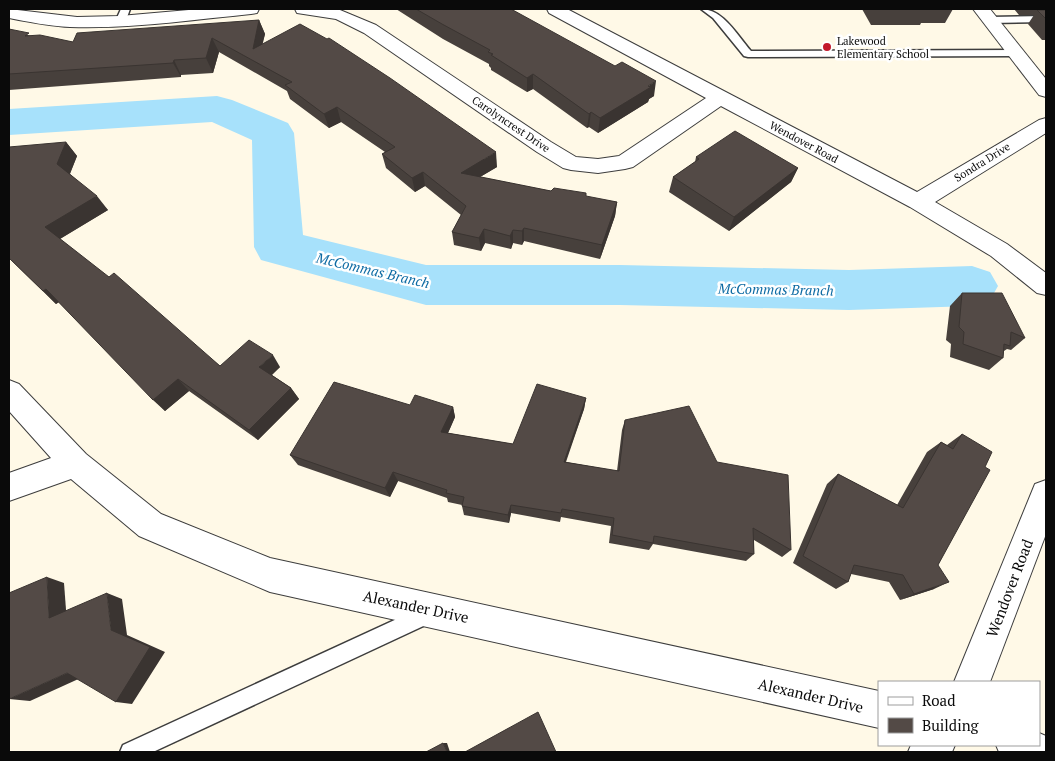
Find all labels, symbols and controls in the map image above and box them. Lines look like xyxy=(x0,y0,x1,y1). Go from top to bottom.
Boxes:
place label: Lakewood Elementary School xyxy=(837,34,929,61)
marker: Lakewood Elementary School xyxy=(821,41,833,53)
street label: Carolyncrest Drive xyxy=(469,93,553,156)
street label: Wendover Road xyxy=(767,118,841,166)
street label: Sondra Drive xyxy=(951,139,1013,185)
water label: McCommas Branch xyxy=(314,248,431,292)
water label: McCommas Branch xyxy=(717,278,834,300)
street label: Wendover Road xyxy=(981,536,1037,640)
street label: Alexander Drive xyxy=(361,585,471,627)
street label: Alexander Drive xyxy=(756,673,866,717)
legend xyxy=(878,681,1040,746)
text: Road xyxy=(922,690,955,710)
text: Building xyxy=(922,715,980,735)

